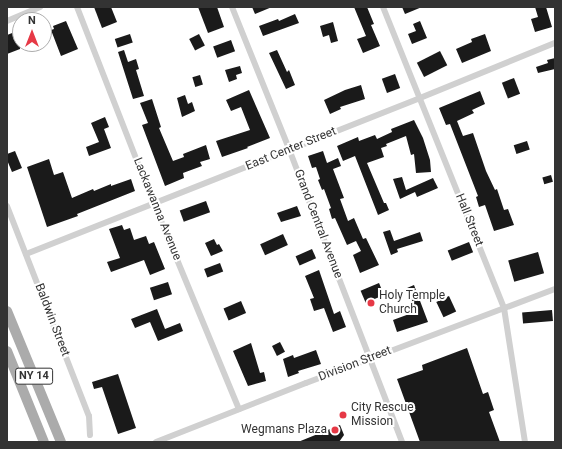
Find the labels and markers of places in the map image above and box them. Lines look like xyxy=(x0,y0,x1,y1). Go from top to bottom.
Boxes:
place label: Holy Temple Church xyxy=(379,289,445,317)
marker: Holy Temple Church xyxy=(366,298,376,308)
place label: City Rescue Mission xyxy=(351,401,414,429)
marker: City Rescue Mission xyxy=(338,410,348,420)
place label: Wegmans Plaza xyxy=(241,423,327,437)
marker: Wegmans Plaza xyxy=(330,425,340,435)

